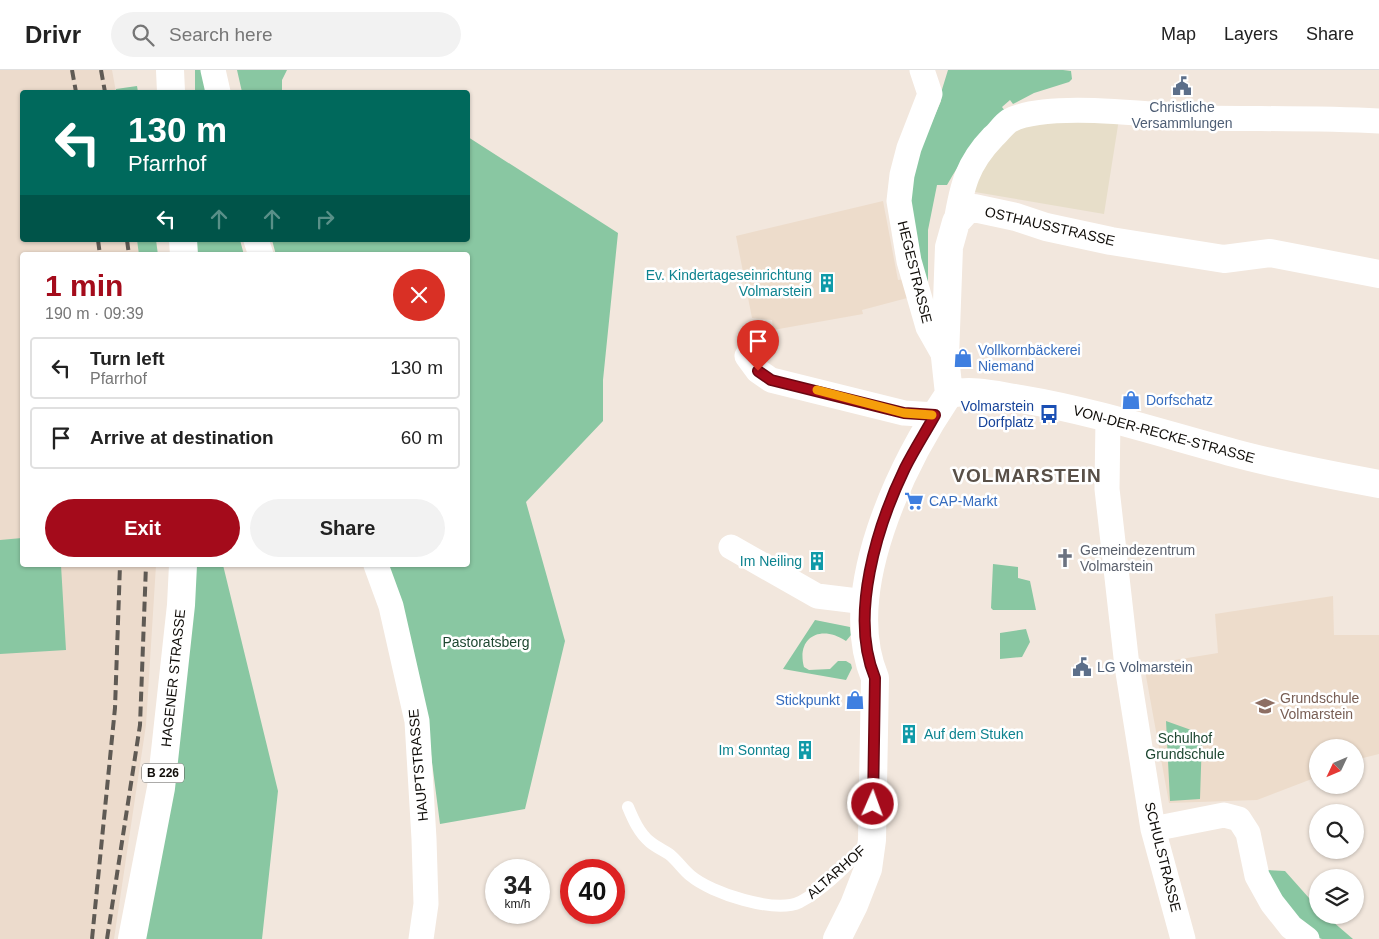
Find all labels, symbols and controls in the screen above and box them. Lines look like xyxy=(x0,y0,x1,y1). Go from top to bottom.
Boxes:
search box xyxy=(111,12,461,57)
text: Drivr xyxy=(25,21,81,48)
icon: search xyxy=(129,21,157,49)
text: Search here xyxy=(169,24,273,45)
text: Map xyxy=(1161,24,1196,44)
text: Layers xyxy=(1224,24,1278,44)
text: Share xyxy=(1306,24,1354,44)
public building icon: Christliche Versammlungen xyxy=(1171,75,1193,97)
place label: Christliche Versammlungen xyxy=(1131,99,1233,131)
icon: left xyxy=(45,110,110,175)
text: 130 m xyxy=(128,110,227,149)
text: Pfarrhof xyxy=(128,151,206,176)
street label: OSTHAUSSTRASSE xyxy=(983,203,1117,249)
icon: left xyxy=(152,205,180,233)
icon: ahead xyxy=(205,205,233,233)
icon: ahead xyxy=(258,205,286,233)
icon: right xyxy=(311,205,339,233)
street label: HEGESTRASSE xyxy=(895,219,935,325)
place label: Ev. Kindertageseinrichtung Volmarstein xyxy=(646,267,812,299)
text: 1 min xyxy=(45,269,123,302)
button: close xyxy=(393,269,445,321)
building icon: Ev. Kindertageseinrichtung Volmarstein xyxy=(816,272,838,294)
text: 190 m · 09:39 xyxy=(45,305,144,322)
pin xyxy=(737,320,779,371)
icon: arrive xyxy=(744,327,772,355)
place label: Vollkornbäckerei Niemand xyxy=(978,342,1081,374)
shop icon: Vollkornbäckerei Niemand xyxy=(952,347,974,369)
text: Turn left xyxy=(90,348,165,369)
icon: left xyxy=(47,354,75,382)
text: 130 m xyxy=(390,357,443,378)
text: Pfarrhof xyxy=(90,370,147,387)
shop icon: Dorfschatz xyxy=(1120,389,1142,411)
place label: Dorfschatz xyxy=(1146,392,1213,408)
place label: Volmarstein Dorfplatz xyxy=(961,398,1034,430)
street label: VON-DER-RECKE-STRASSE xyxy=(1071,402,1257,466)
bus stop icon: Volmarstein Dorfplatz xyxy=(1038,403,1060,425)
icon: arrive xyxy=(47,424,75,452)
text: Arrive at destination xyxy=(90,427,274,448)
text: 60 m xyxy=(401,427,443,448)
district label: VOLMARSTEIN xyxy=(952,465,1102,486)
supermarket icon: CAP-Markt xyxy=(903,490,925,512)
place label: CAP-Markt xyxy=(929,493,998,509)
button: Exit xyxy=(45,499,240,557)
button: Share xyxy=(250,499,445,557)
place label: Gemeindezentrum Volmarstein xyxy=(1080,542,1195,574)
church icon: Gemeindezentrum Volmarstein xyxy=(1054,547,1076,569)
building icon: Im Neiling xyxy=(806,550,828,572)
place label: Im Neiling xyxy=(740,553,802,569)
street label: HAGENER STRASSE xyxy=(158,608,188,748)
park label: Pastoratsberg xyxy=(442,634,530,650)
public building icon: LG Volmarstein xyxy=(1071,656,1093,678)
place label: LG Volmarstein xyxy=(1097,659,1193,675)
shop icon: Stickpunkt xyxy=(844,689,866,711)
place label: Grundschule Volmarstein xyxy=(1280,690,1360,722)
place label: Stickpunkt xyxy=(775,692,840,708)
school or university icon: Grundschule Volmarstein xyxy=(1254,695,1276,717)
street label: HAUPTSTRASSE xyxy=(405,708,431,822)
building icon: Auf dem Stuken xyxy=(898,723,920,745)
place label: Auf dem Stuken xyxy=(924,726,1024,742)
park label: Schulhof Grundschule xyxy=(1145,730,1225,762)
building icon: Im Sonntag xyxy=(794,739,816,761)
north arrow xyxy=(1309,739,1364,794)
map controls xyxy=(1309,739,1364,924)
place label: Im Sonntag xyxy=(718,742,790,758)
road number: B 226 xyxy=(142,764,184,782)
position arrow xyxy=(846,777,898,829)
street label: SCHULSTRASSE xyxy=(1142,800,1184,914)
button: search xyxy=(1309,804,1364,859)
street label: ALTARHOF xyxy=(803,842,869,902)
speed limit sign: 40 xyxy=(560,859,625,924)
button: layers xyxy=(1309,869,1364,924)
text: 34 xyxy=(504,871,531,899)
text: km/h xyxy=(504,897,531,911)

